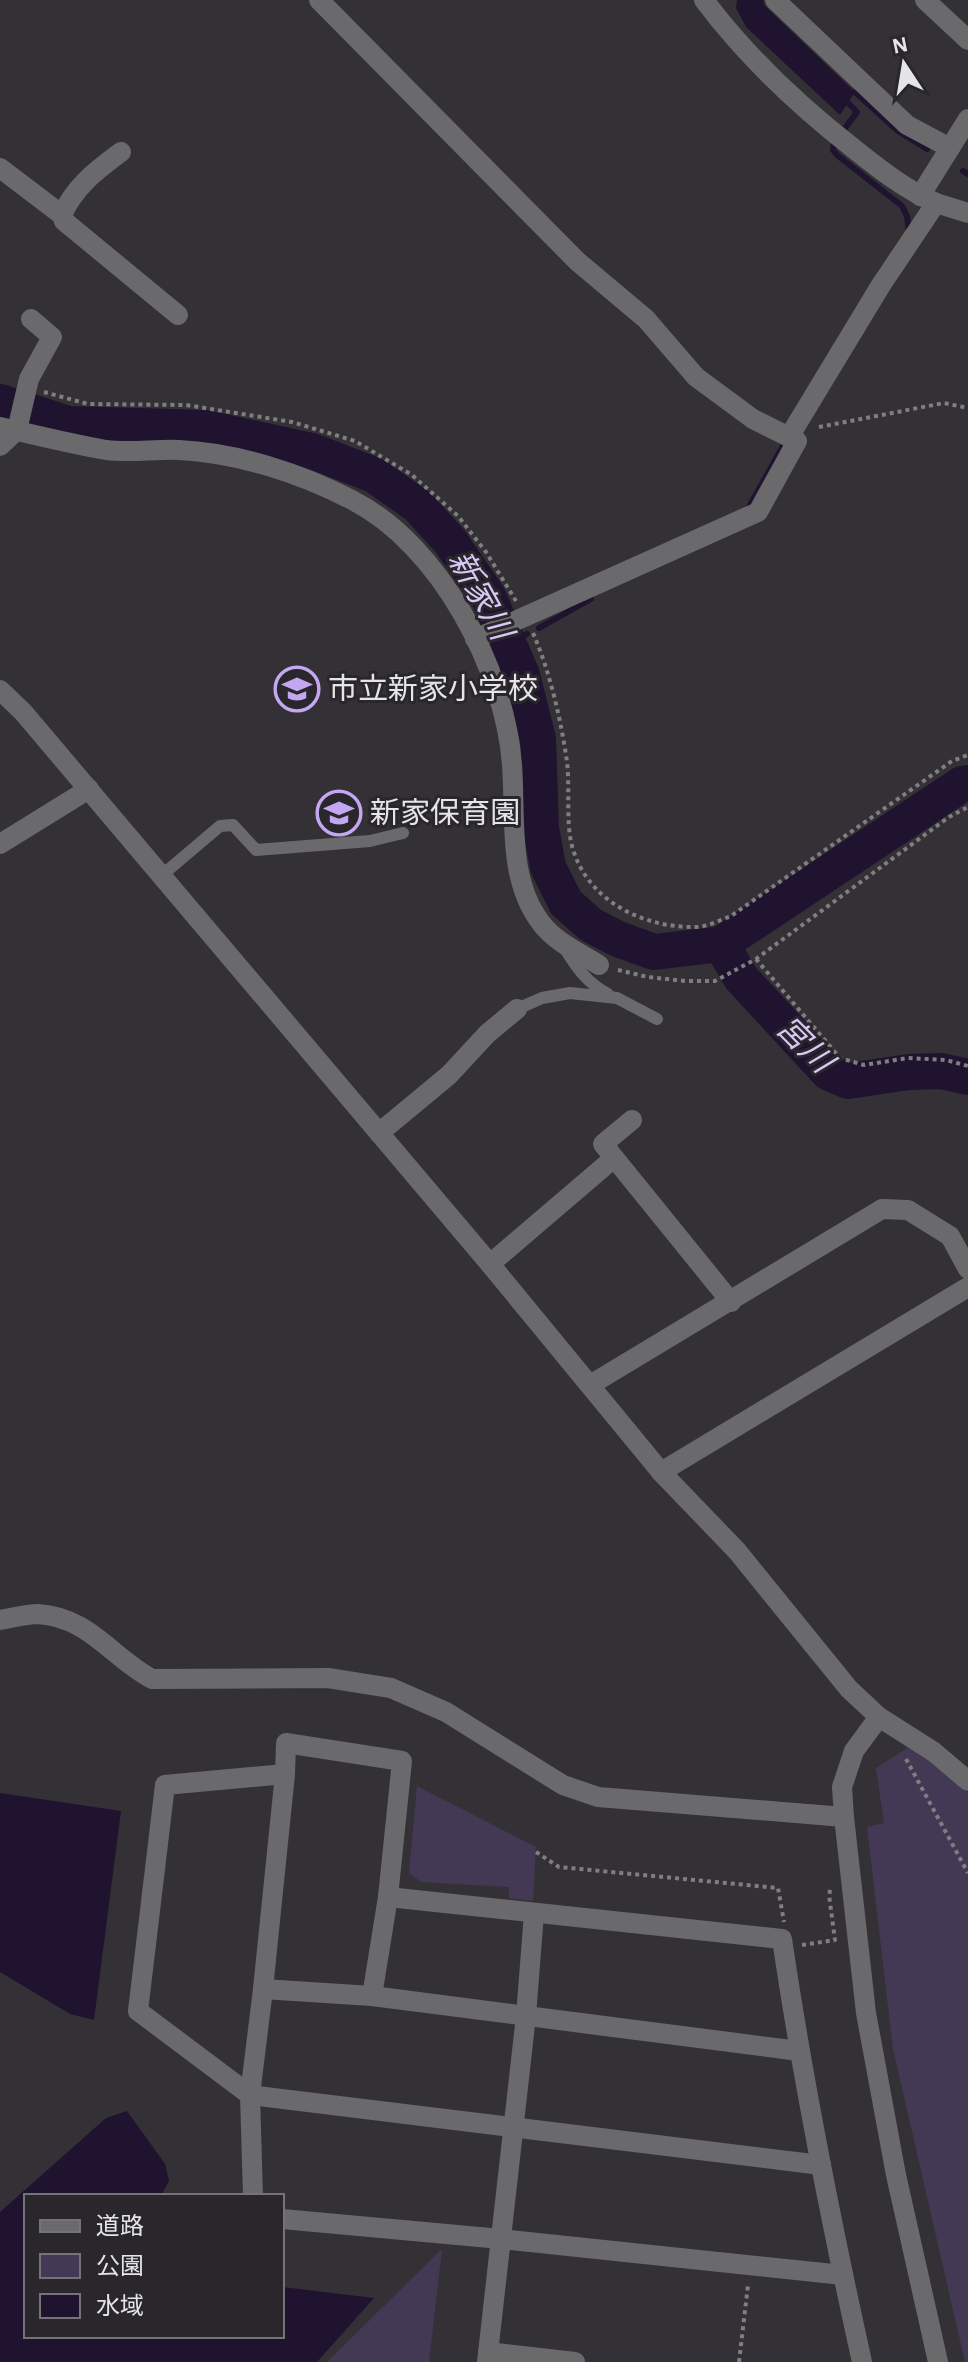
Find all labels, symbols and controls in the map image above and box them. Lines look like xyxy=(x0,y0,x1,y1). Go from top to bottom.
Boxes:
north arrow xyxy=(864,24,944,104)
text: N xyxy=(890,33,910,58)
water label: 新家川 xyxy=(443,545,520,648)
school or university icon: 市立新家小学校 xyxy=(273,665,321,713)
place label: 市立新家小学校 xyxy=(328,673,538,705)
school or university icon: 新家保育園 xyxy=(315,789,363,837)
place label: 新家保育園 xyxy=(370,797,520,829)
water label: 宮川 xyxy=(770,1010,841,1081)
legend xyxy=(24,2194,284,2338)
text: 道路 xyxy=(96,2213,144,2239)
text: 公園 xyxy=(96,2254,144,2279)
text: 水域 xyxy=(96,2293,144,2319)

